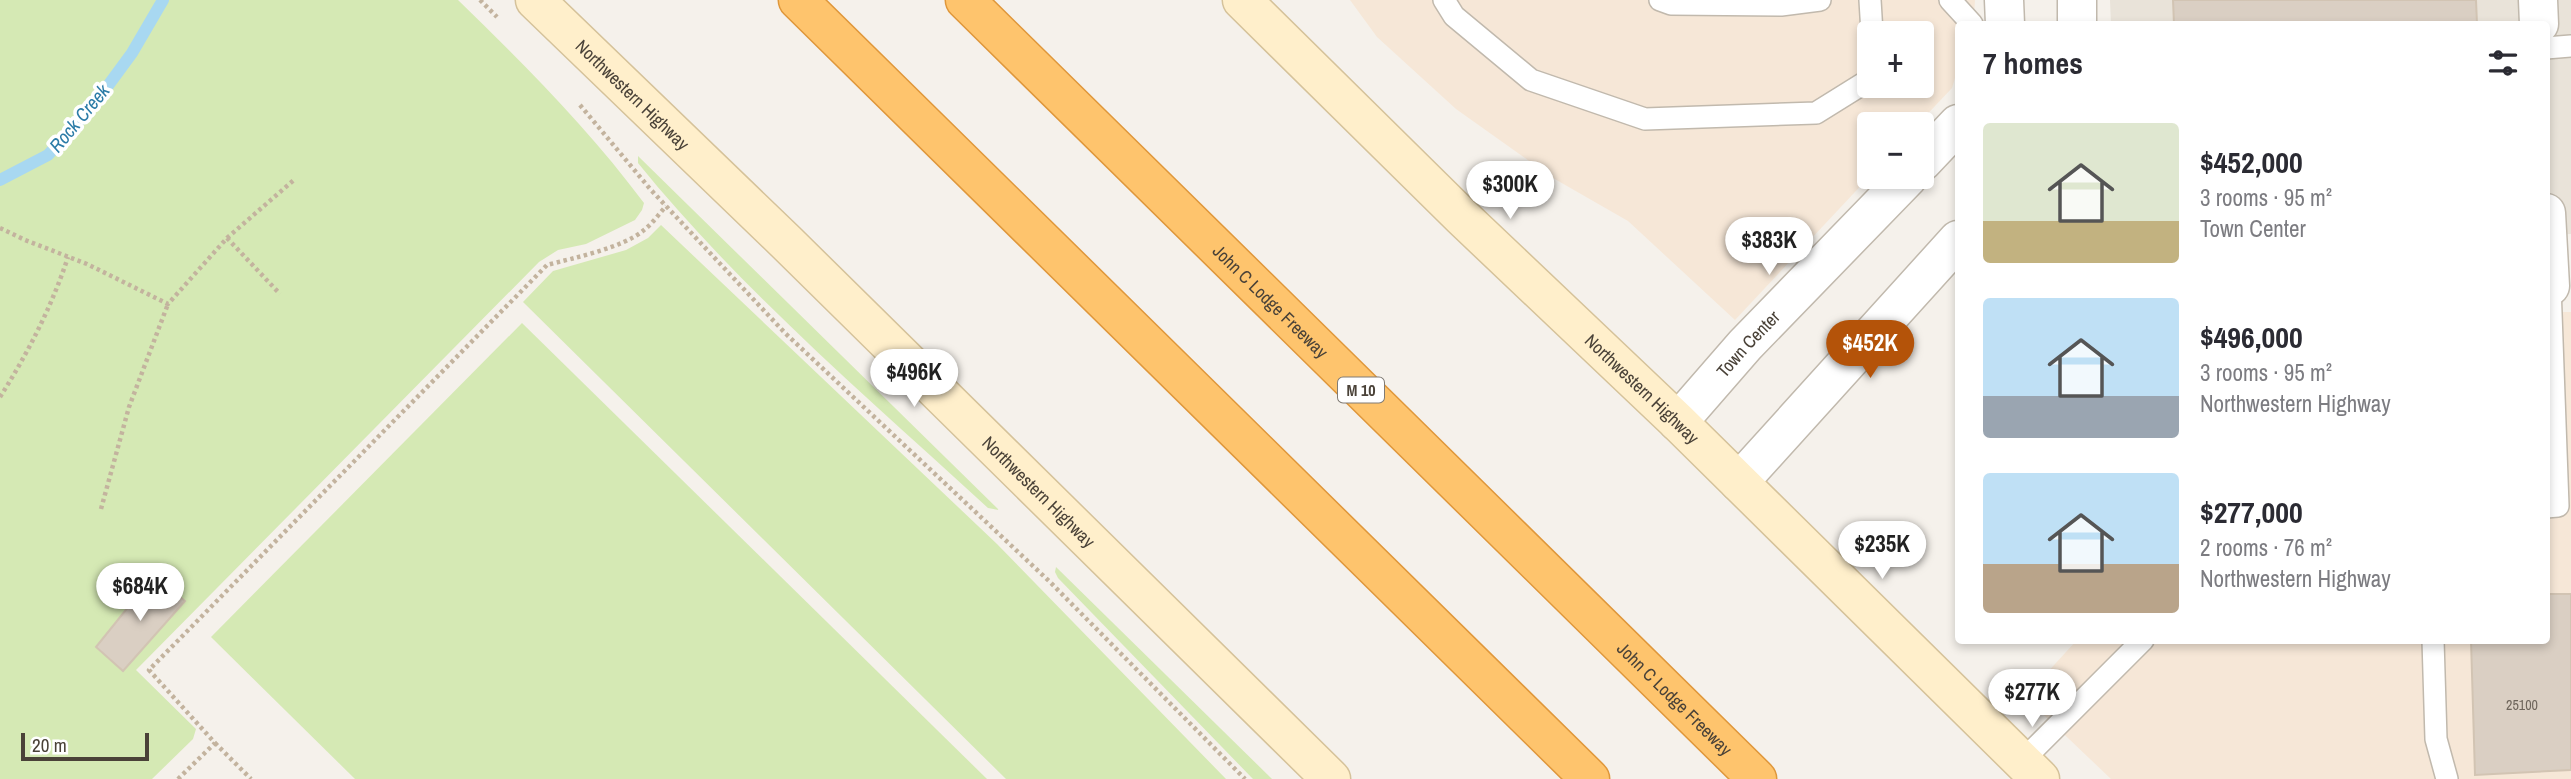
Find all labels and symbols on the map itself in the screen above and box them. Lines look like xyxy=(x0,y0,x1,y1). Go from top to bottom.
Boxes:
street label: Northwestern Highway xyxy=(570,34,696,156)
water label: Rock Creek xyxy=(43,78,116,158)
pin: $300K xyxy=(1461,162,1559,221)
pin: $383K xyxy=(1720,218,1818,277)
street label: John C Lodge Freeway xyxy=(1208,238,1335,364)
street label: Town Center xyxy=(1710,304,1785,382)
pin: $452K xyxy=(1821,320,1919,380)
street label: Northwestern Highway xyxy=(1580,328,1706,450)
pin: $496K xyxy=(865,350,963,409)
road number: M 10 xyxy=(1338,378,1384,402)
street label: Northwestern Highway xyxy=(977,430,1102,553)
pin: $235K xyxy=(1833,522,1931,581)
pin: $684K xyxy=(91,564,189,623)
street label: John C Lodge Freeway xyxy=(1612,636,1739,761)
pin: $277K xyxy=(1983,670,2081,729)
house number: 25100 xyxy=(2506,696,2538,714)
scale bar xyxy=(21,730,149,762)

